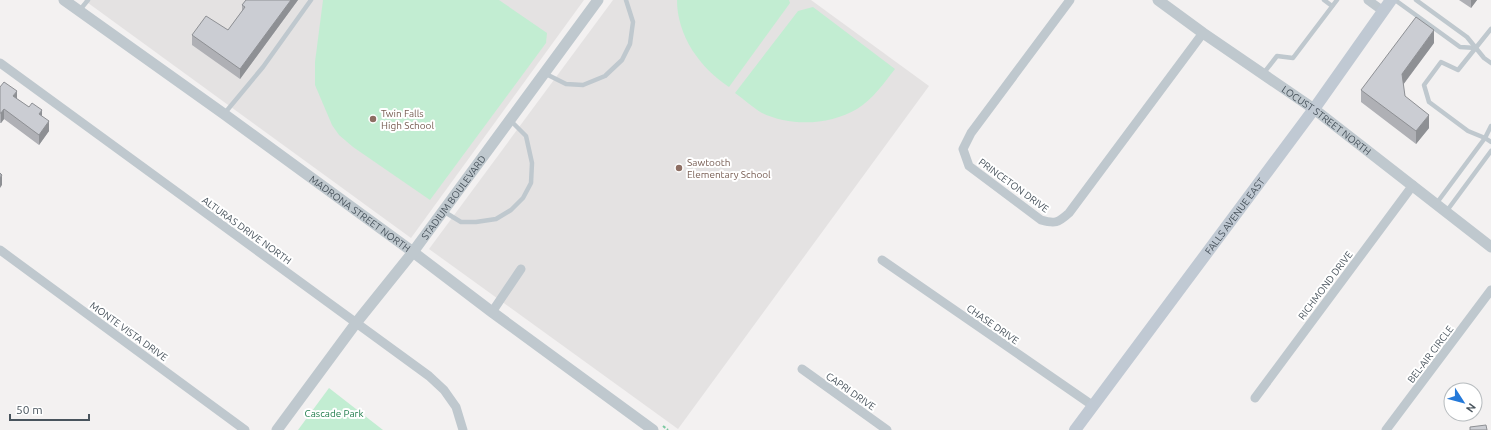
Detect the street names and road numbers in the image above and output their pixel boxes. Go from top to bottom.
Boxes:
street label: LOCUST STREET NORTH [1280,84,1373,157]
street label: STADIUM BOULEVARD [419,153,488,242]
street label: PRINCETON DRIVE [976,156,1051,215]
street label: MADRONA STREET NORTH [307,173,412,254]
street label: FALLS AVENUE EAST [1203,175,1267,256]
street label: ALTURAS DRIVE NORTH [200,194,293,266]
street label: RICHMOND DRIVE [1296,249,1355,322]
street label: MONTE VISTA DRIVE [88,300,170,363]
street label: CHASE DRIVE [965,302,1021,347]
street label: BEL-AIR CIRCLE [1405,323,1456,385]
street label: CAPRI DRIVE [824,370,878,413]

